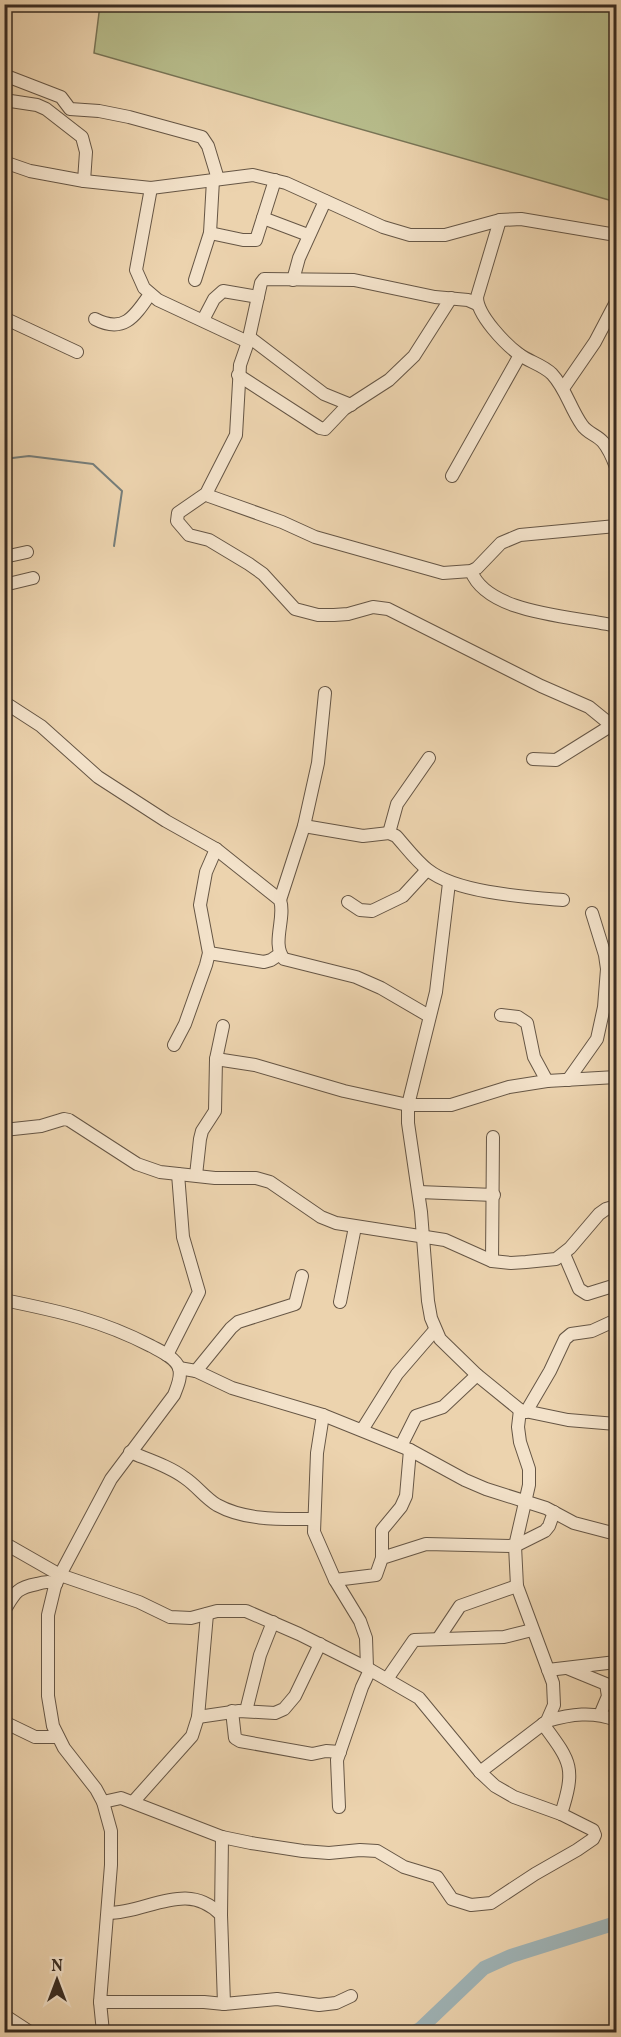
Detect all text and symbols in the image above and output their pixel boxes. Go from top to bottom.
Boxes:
north arrow [27,1950,87,2010]
text: N [51,1956,63,1978]

